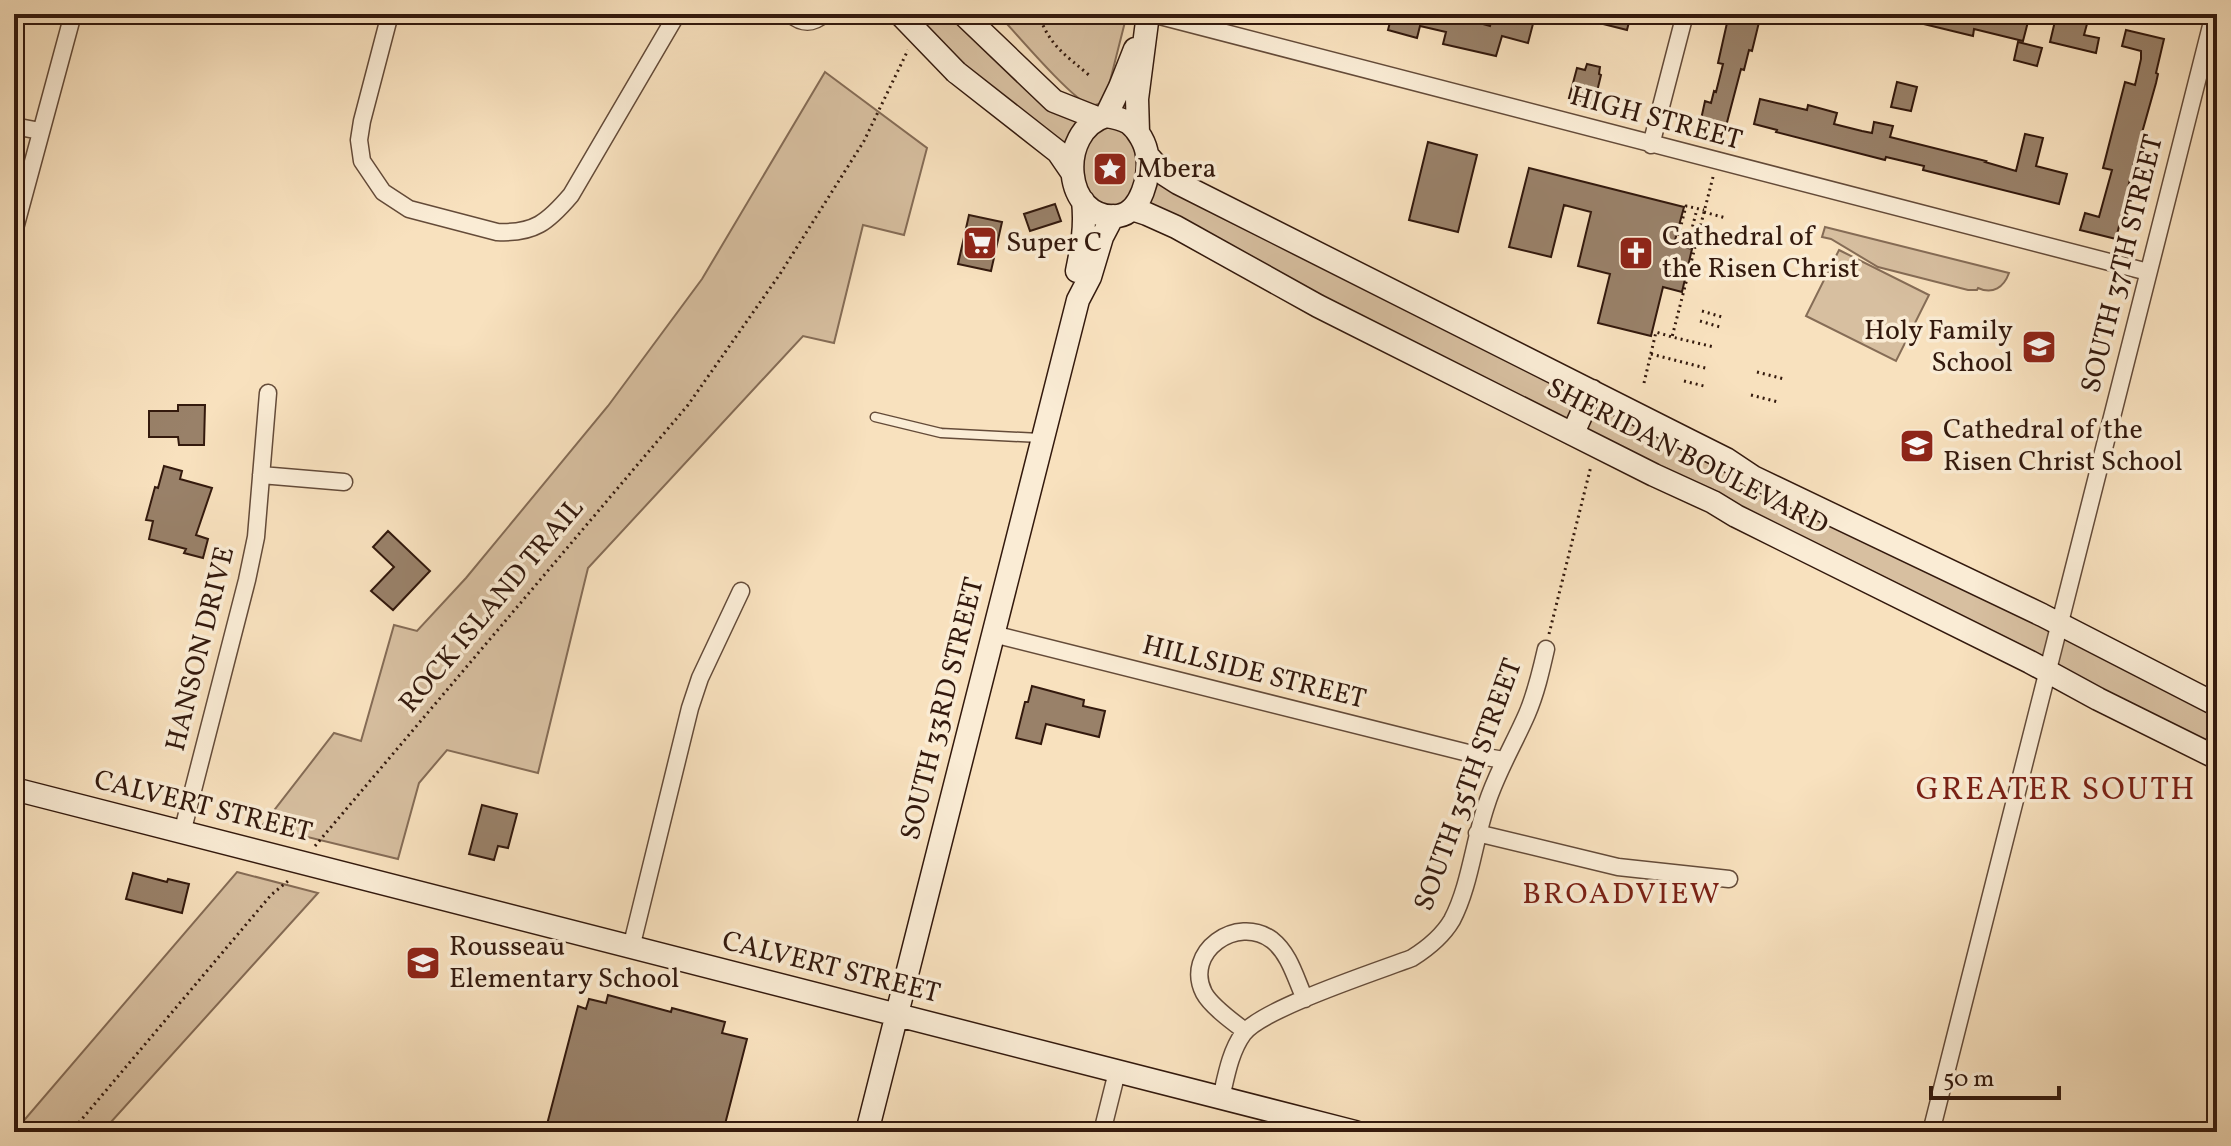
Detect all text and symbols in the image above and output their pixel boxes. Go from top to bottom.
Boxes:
street label: HIGH STREET [1566,77,1746,161]
street label: SOUTH 37TH STREET [2072,131,2174,397]
place icon: Mbera [1091,150,1129,188]
place label: Mbera [1136,150,1216,189]
place label: Cathedral of the Risen Christ [1662,218,1860,289]
supermarket icon: Super C [961,224,999,262]
place label: Super C [1006,224,1102,263]
church icon: Cathedral of the Risen Christ [1617,234,1655,272]
place label: Holy Family School [1864,312,2013,383]
school or university icon: Holy Family School [2020,328,2058,366]
street label: SHERIDAN BOULEVARD [1539,369,1835,545]
place label: Cathedral of the Risen Christ School [1943,411,2183,482]
school or university icon: Cathedral of the Risen Christ School [1898,427,1936,465]
street label: ROCK ISLAND TRAIL [390,490,594,722]
street label: HANSON DRIVE [157,543,245,755]
street label: SOUTH 33RD STREET [891,574,995,844]
street label: HILLSIDE STREET [1138,626,1370,720]
street label: SOUTH 35TH STREET [1405,653,1533,917]
street label: CALVERT STREET [90,761,316,853]
district label: GREATER SOUTH [1916,769,2196,813]
district label: BROADVIEW [1522,874,1722,916]
street label: CALVERT STREET [718,922,944,1014]
place label: Rousseau Elementary School [449,928,680,999]
school or university icon: Rousseau Elementary School [404,944,442,982]
scale bar [1931,1050,2059,1100]
text: 50 m [1943,1063,1995,1097]

